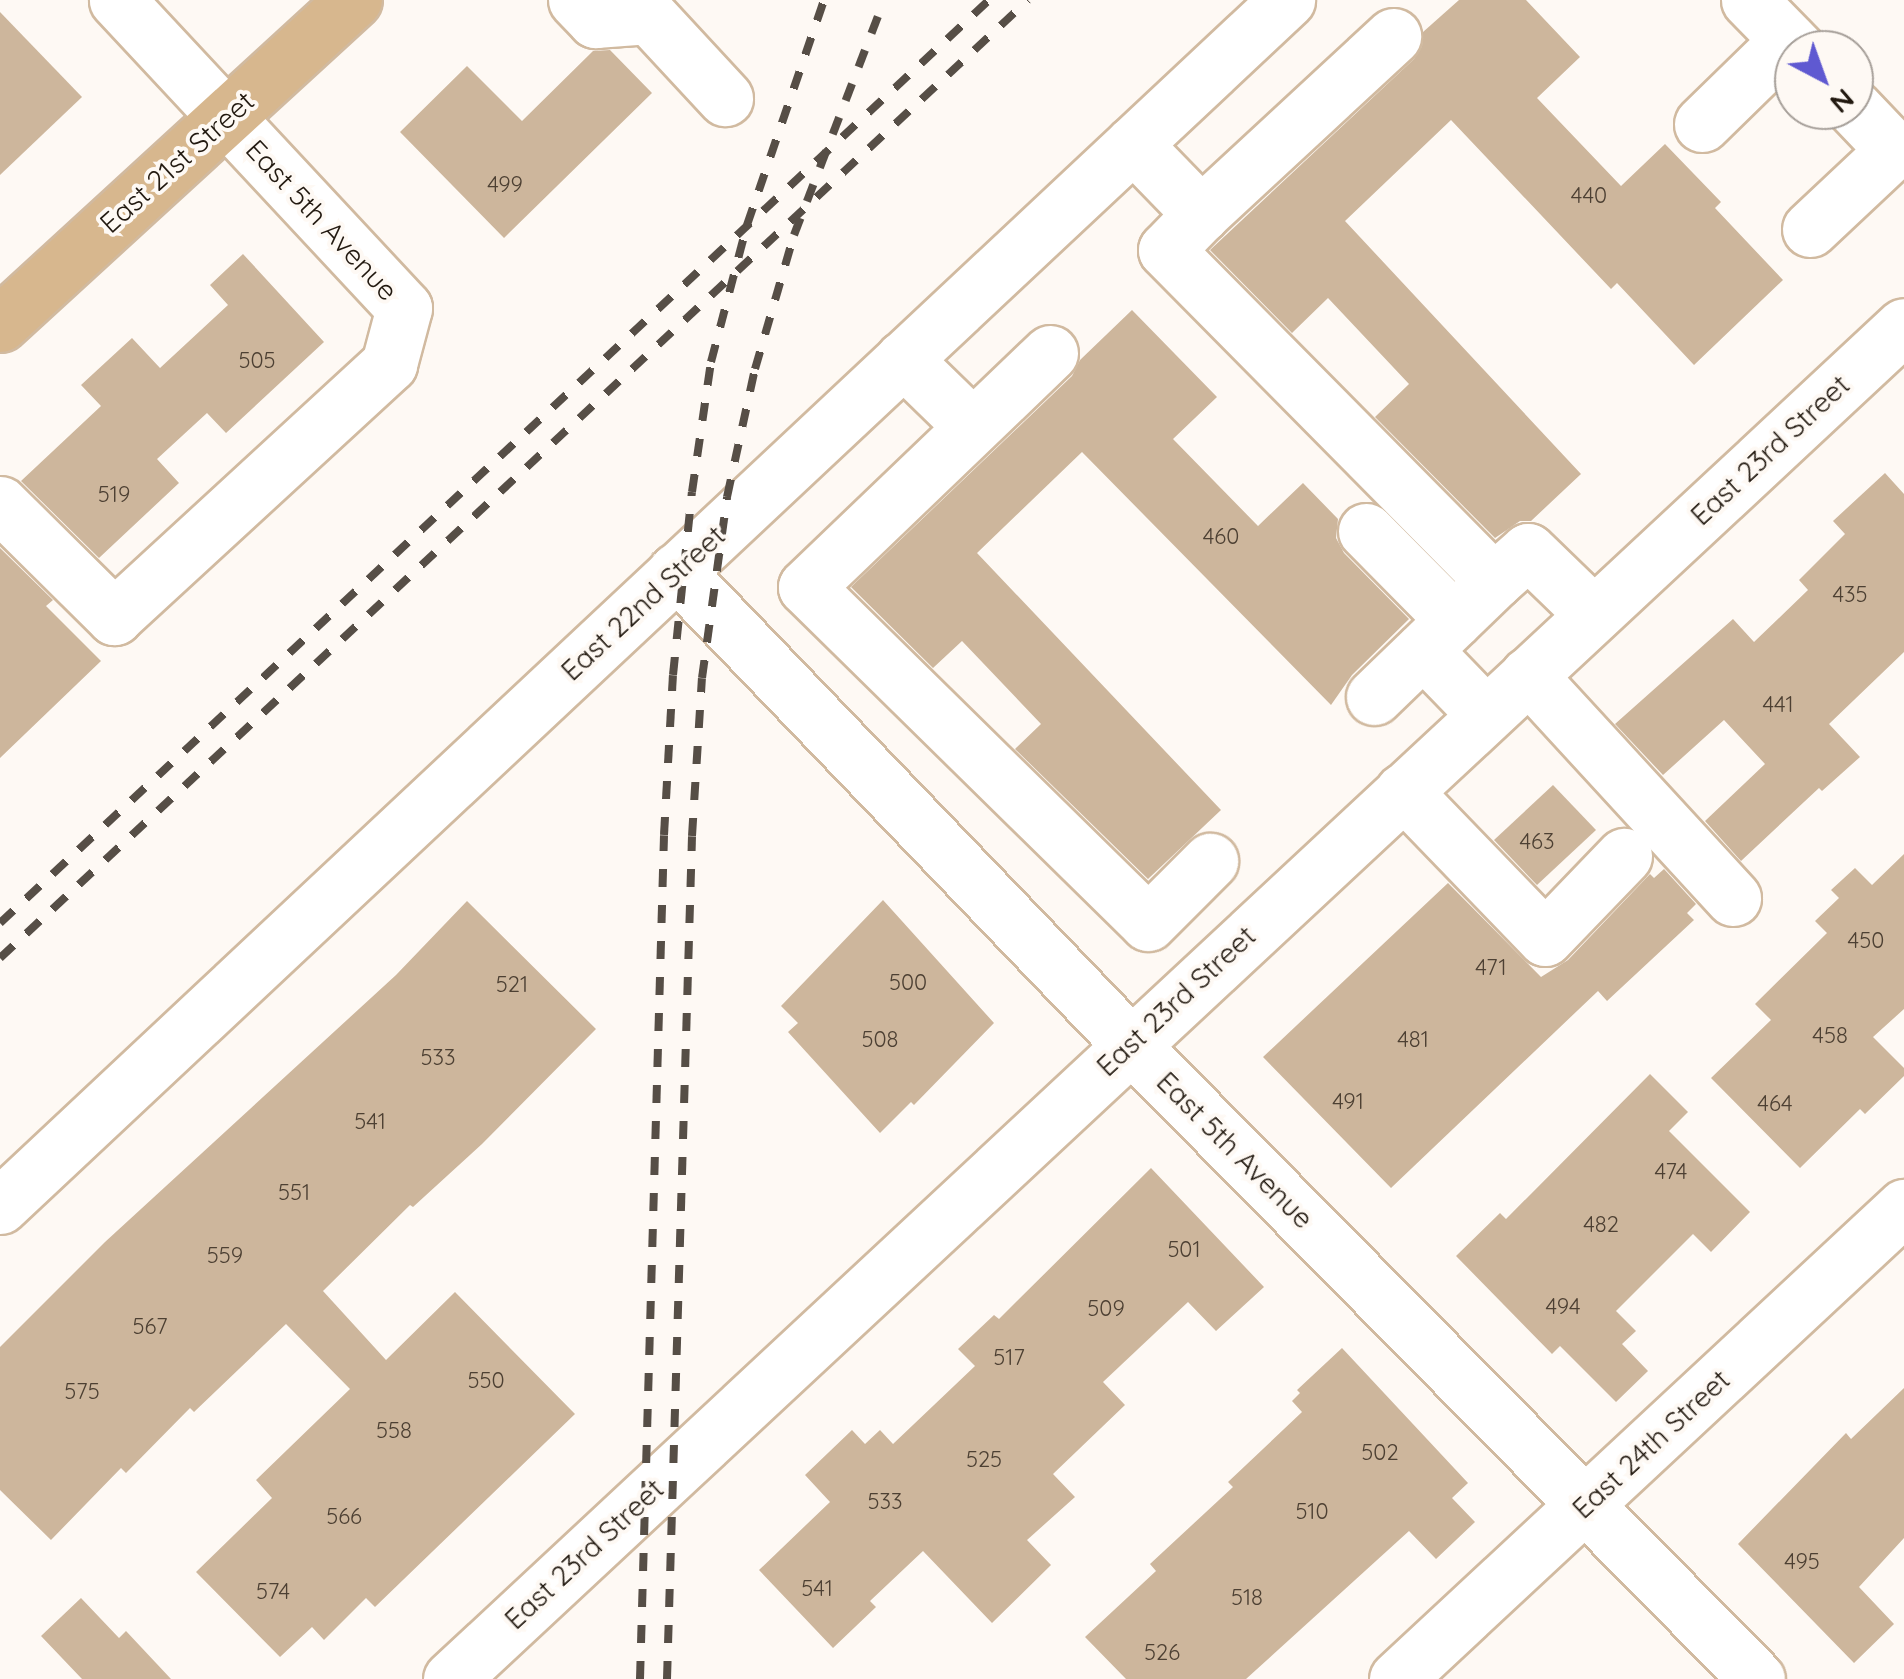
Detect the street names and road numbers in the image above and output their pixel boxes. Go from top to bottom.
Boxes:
street label: East 21st Street [93,84,261,240]
street label: East 5th Avenue [239,133,405,307]
street label: East 23rd Street [1684,368,1856,532]
street label: East 22nd Street [554,519,732,687]
street label: East 23rd Street [1090,919,1262,1083]
street label: East 5th Avenue [1150,1065,1320,1235]
street label: East 24th Street [1565,1363,1737,1525]
street label: East 23rd Street [498,1472,670,1636]

